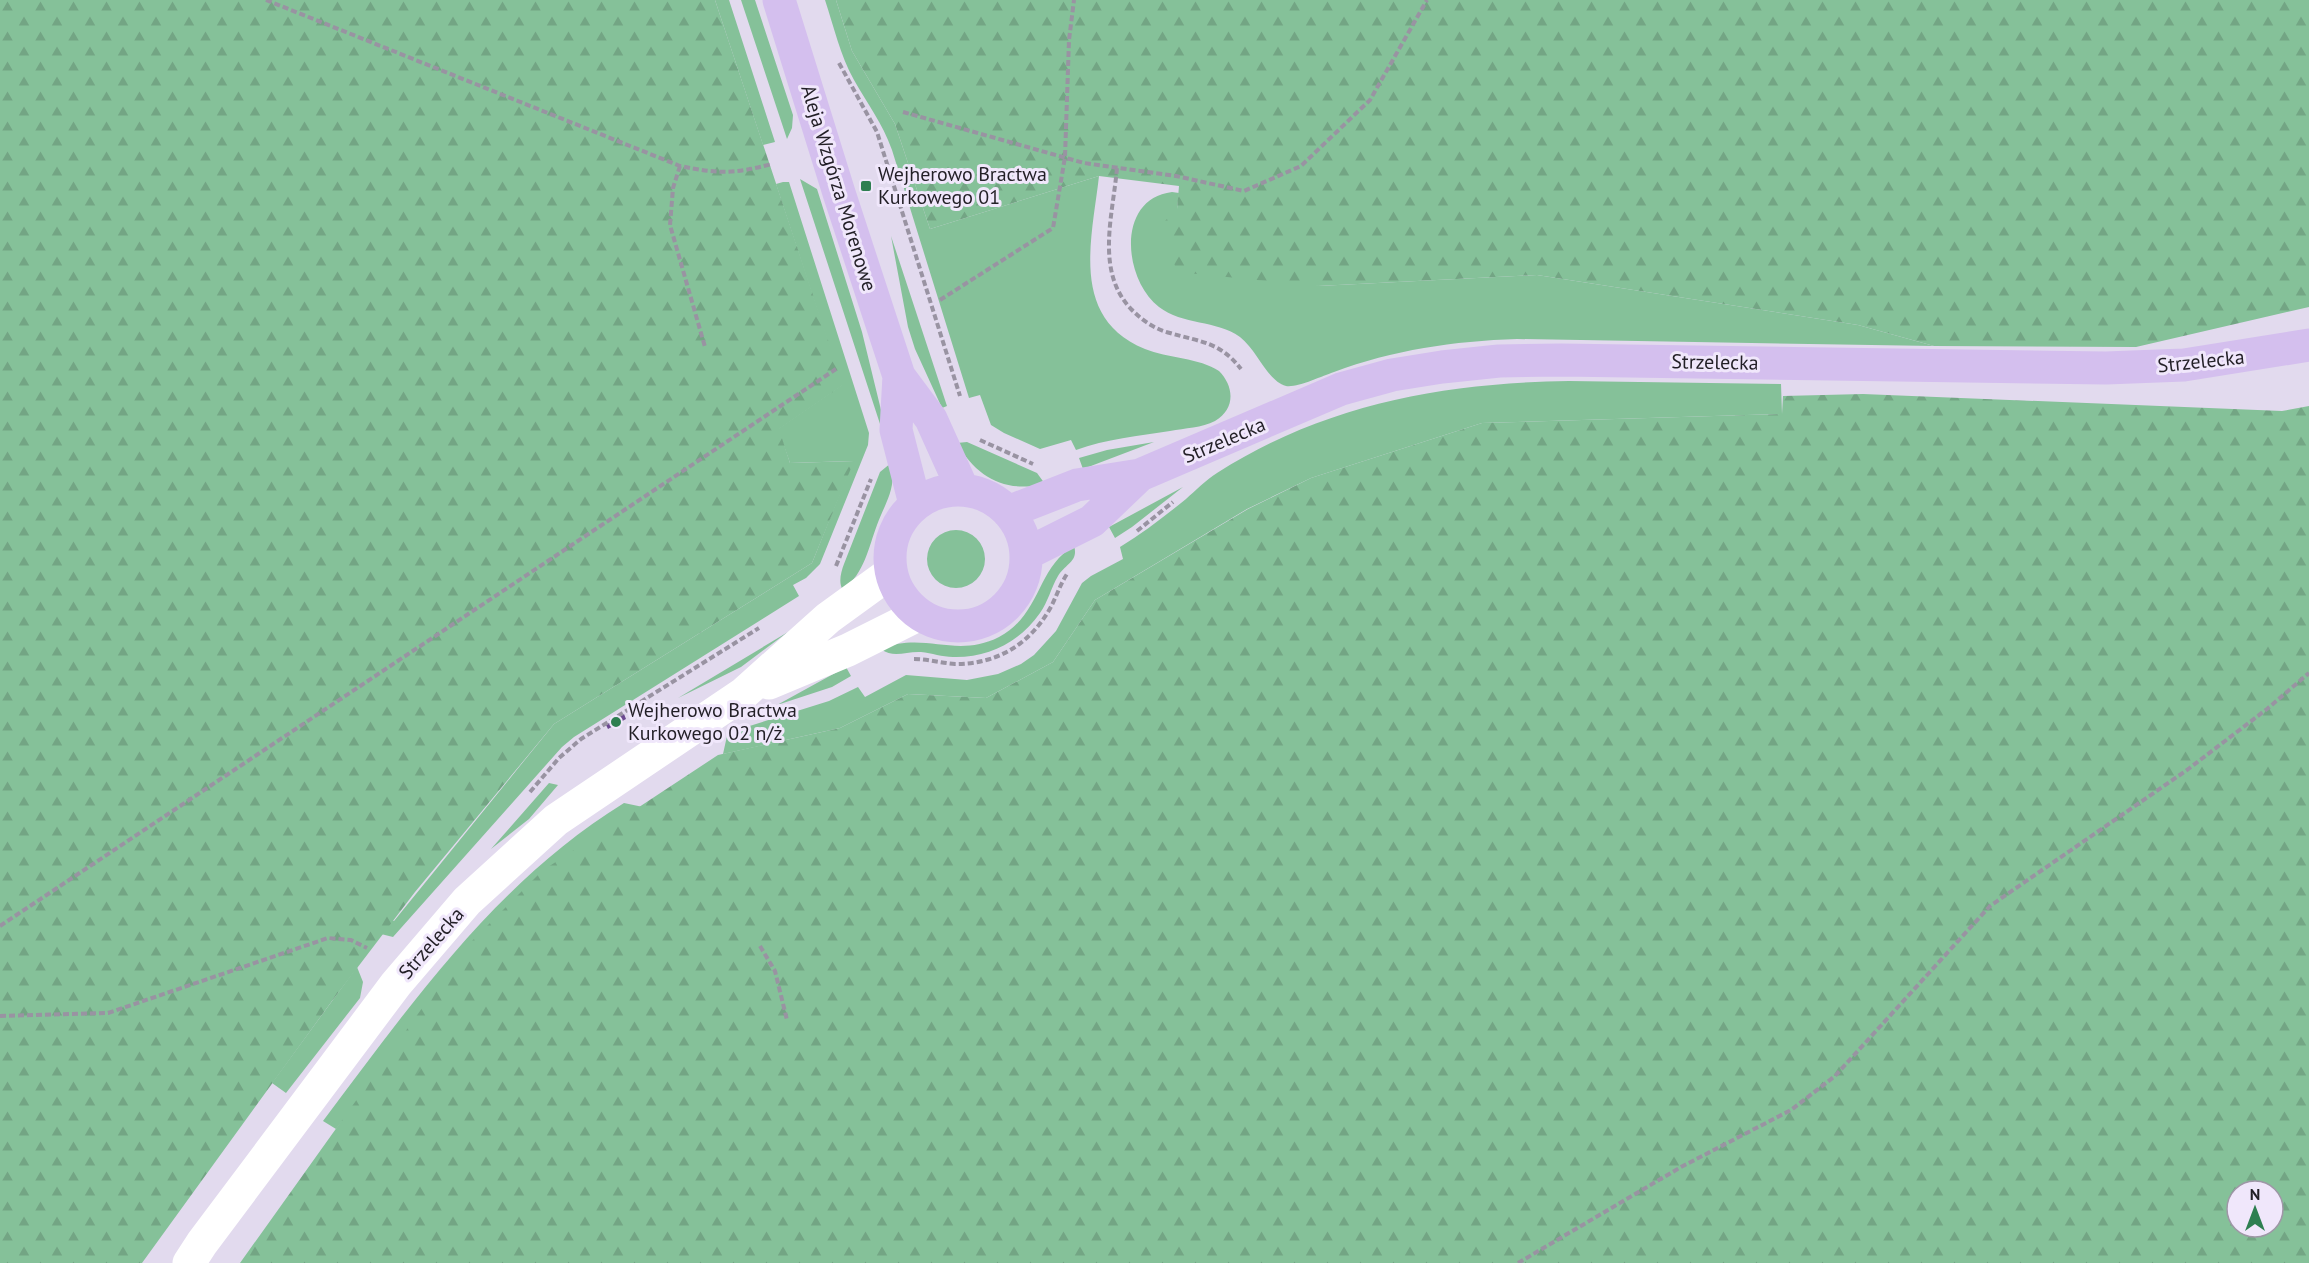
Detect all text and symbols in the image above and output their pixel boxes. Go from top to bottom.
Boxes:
street label: Aleja Wzgórza Morenowe [795,82,883,294]
place label: Wejherowo Bractwa Kurkowego 01 [878,161,1047,210]
marker: Wejherowo Bractwa Kurkowego 01 [859,179,873,193]
street label: Strzelecka [2156,344,2246,378]
street label: Strzelecka [1671,348,1759,376]
street label: Strzelecka [1179,411,1269,469]
place label: Wejherowo Bractwa Kurkowego 02 n/ż [628,697,797,746]
marker: Wejherowo Bractwa Kurkowego 02 n/ż [609,715,623,729]
street label: Strzelecka [393,902,469,984]
north arrow [2225,1179,2285,1239]
text: N [2250,1184,2260,1204]

